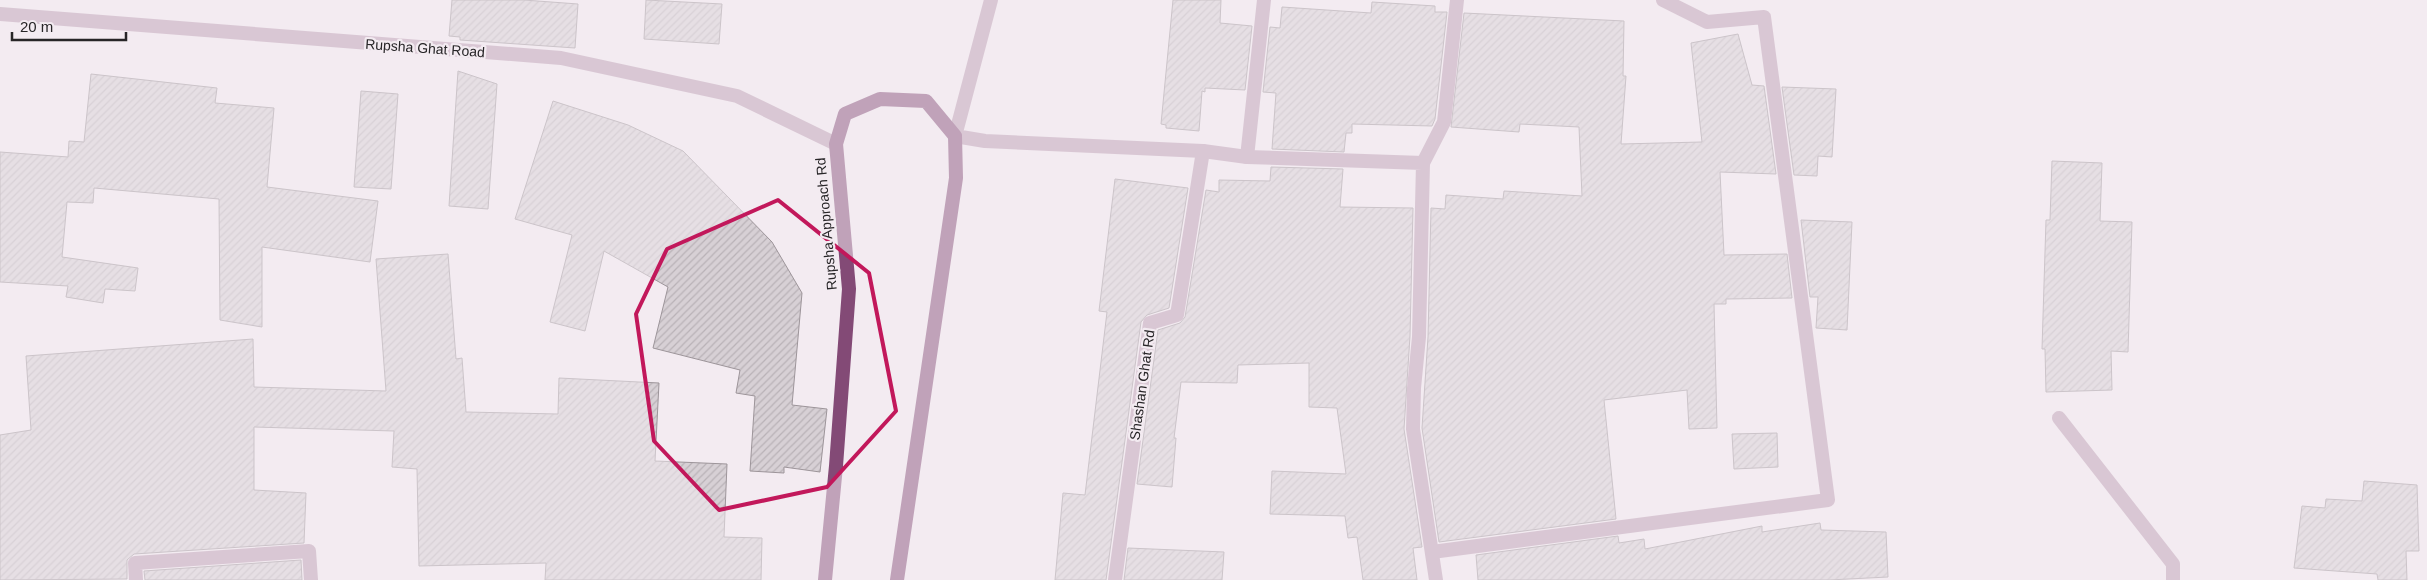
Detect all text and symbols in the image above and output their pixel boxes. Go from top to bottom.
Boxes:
scale bar [12,10,126,42]
text: 20 m [20,18,53,35]
street label: Rupsha Ghat Road [365,36,485,60]
street label: Rupsha Approach Rd [812,157,840,291]
street label: Shashan Ghat Rd [1126,329,1158,441]

